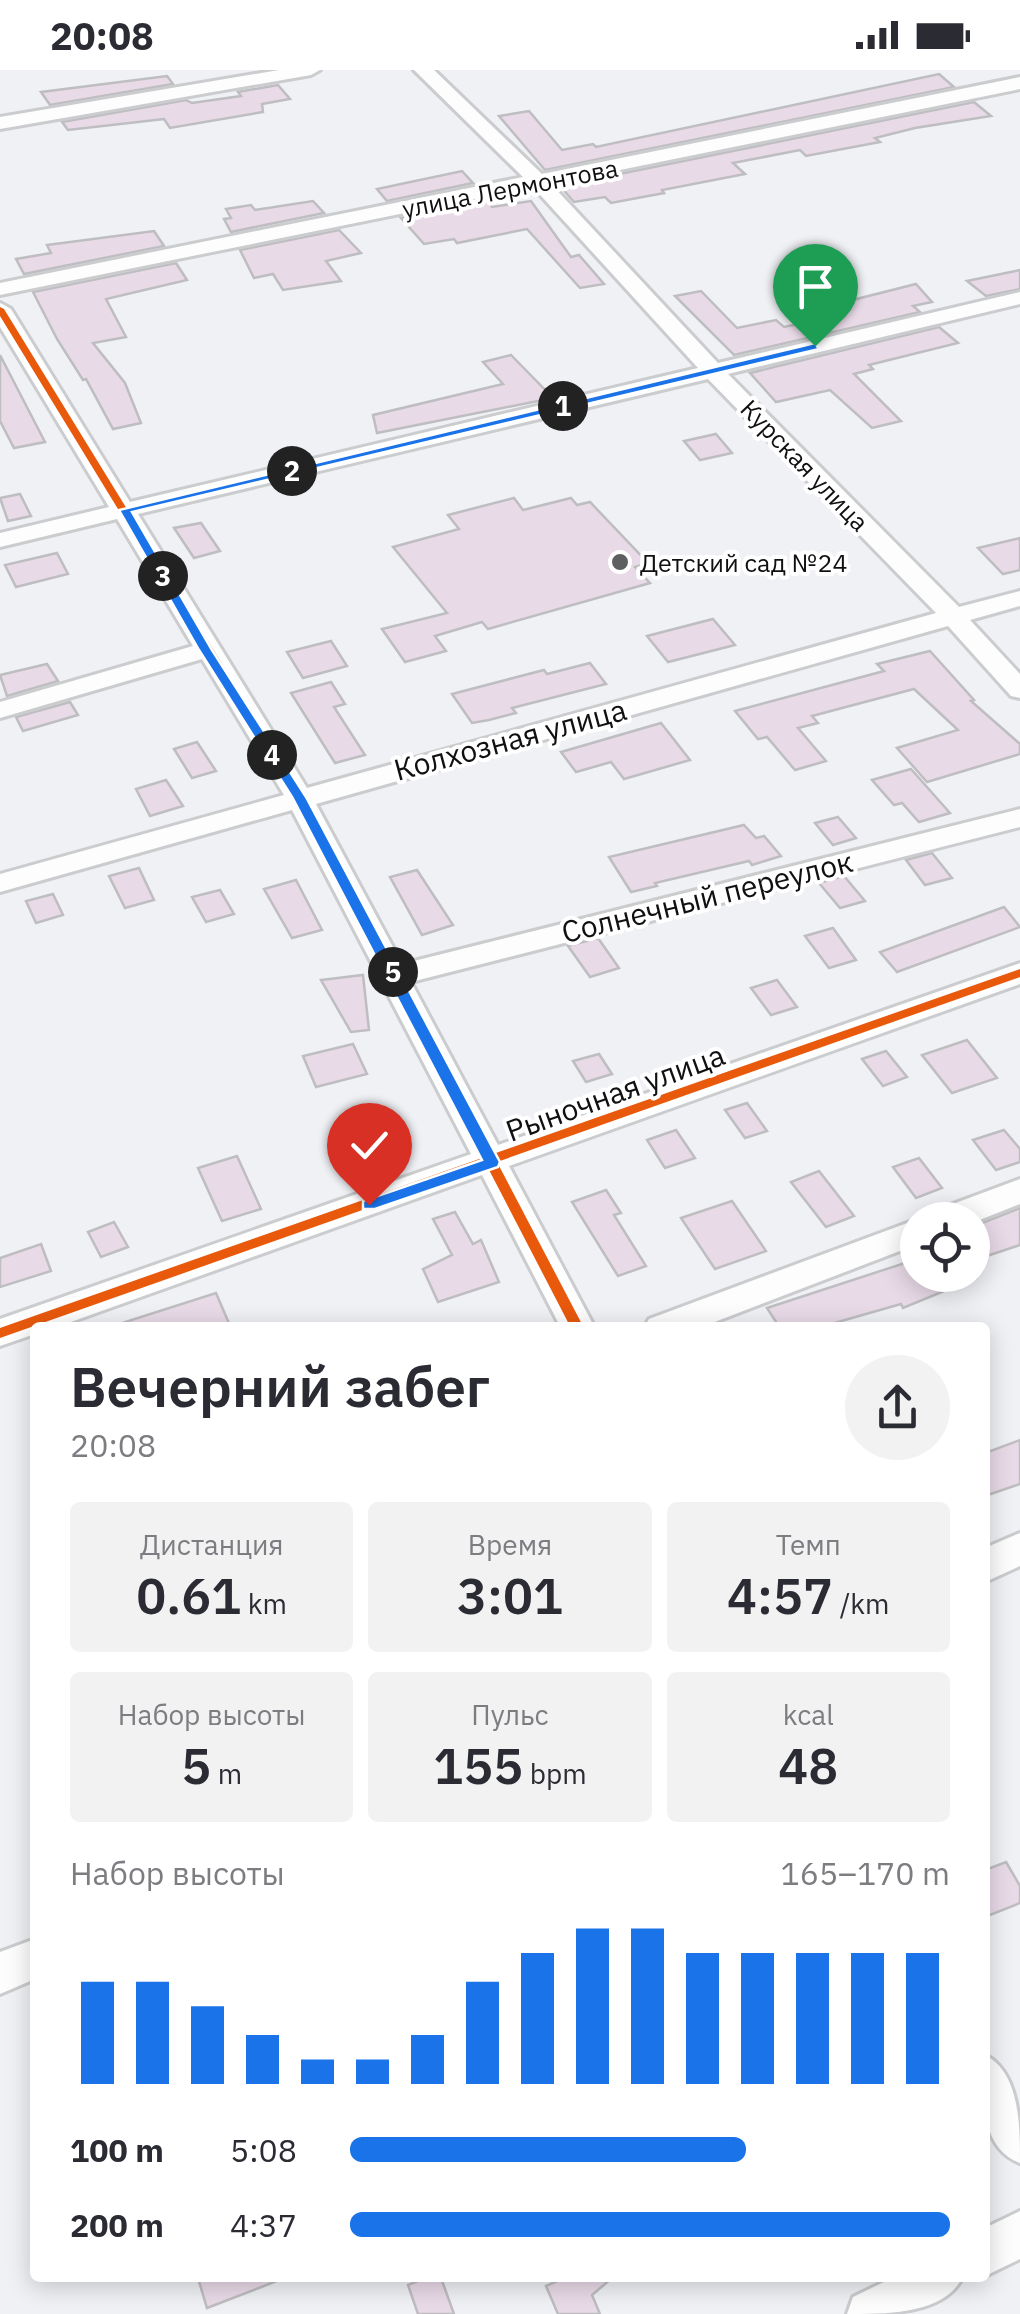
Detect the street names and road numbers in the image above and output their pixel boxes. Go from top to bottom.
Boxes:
street label: улица Лермонтова [399,151,621,225]
street label: Курская улица [734,392,876,538]
street label: Колхозная улица [389,689,631,789]
street label: Солнечный переулок [557,841,857,951]
street label: Рыночная улица [500,1034,730,1150]

